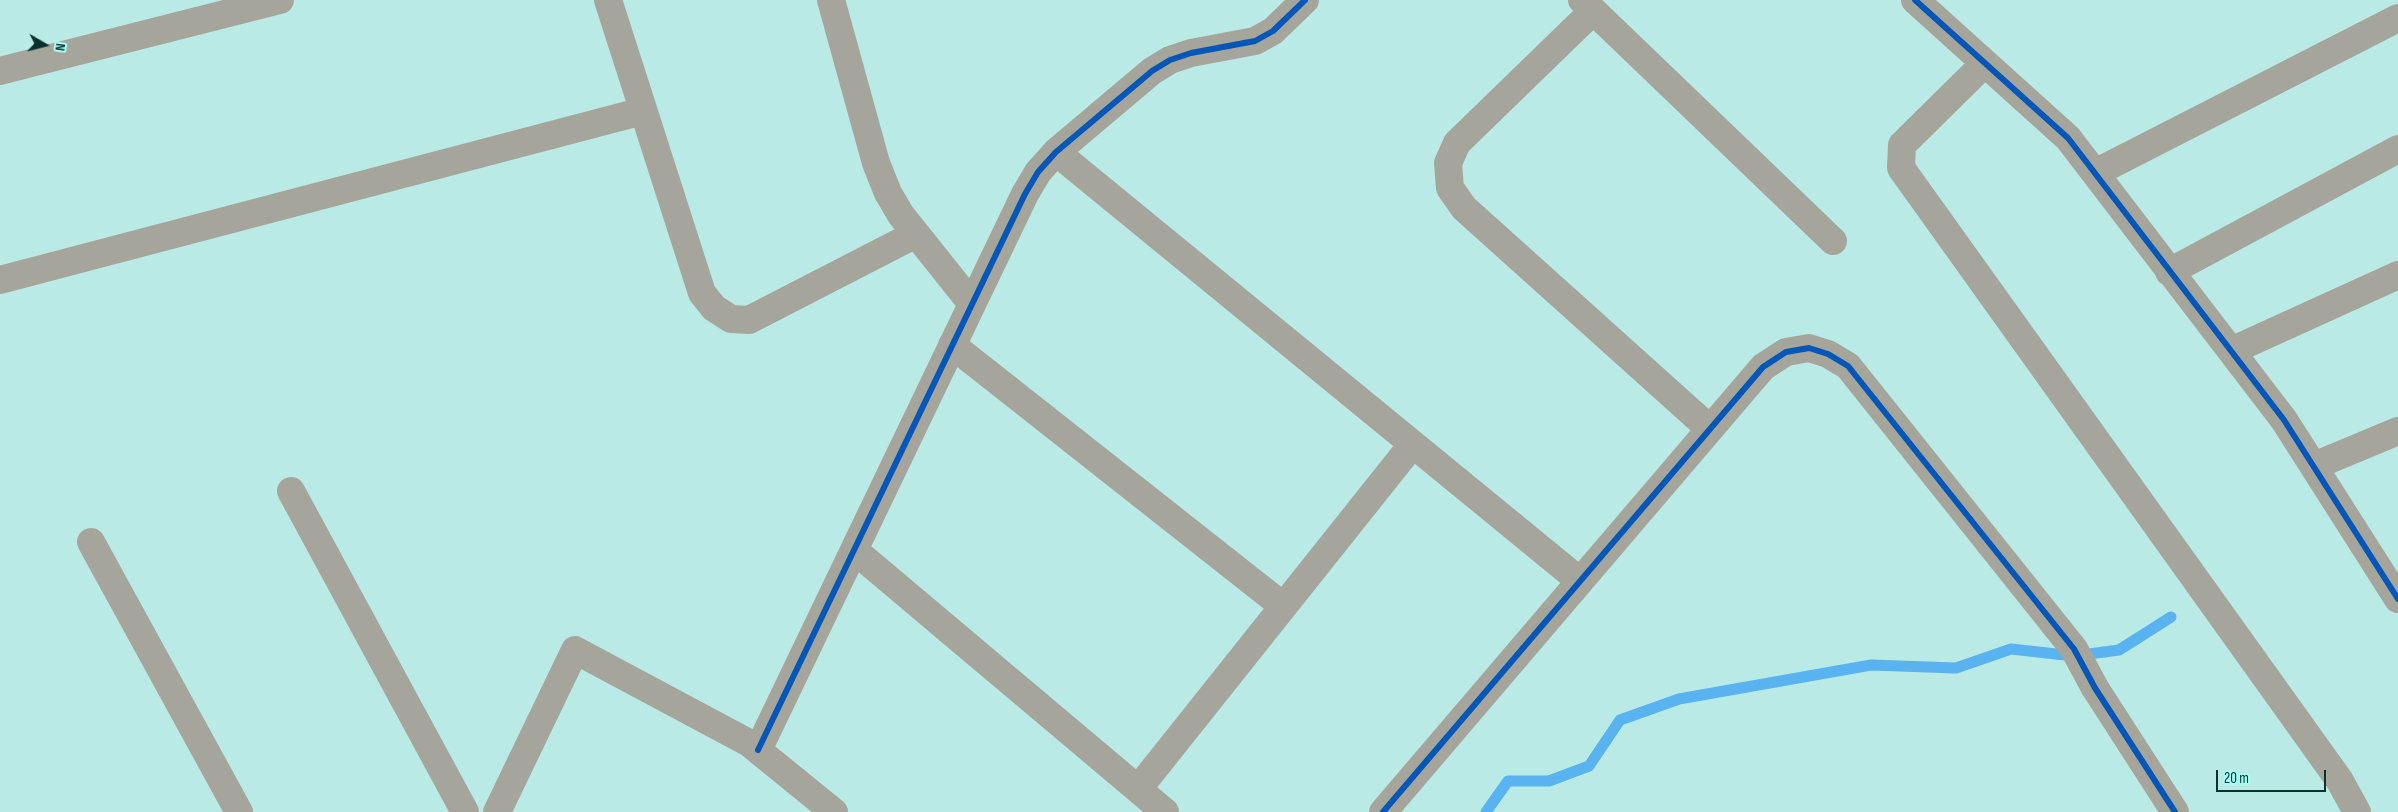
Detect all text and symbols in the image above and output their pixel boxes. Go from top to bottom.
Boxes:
north arrow [20,20,70,70]
text: N [51,42,69,52]
scale bar [2218,760,2328,792]
text: 20 m [2224,769,2249,788]

